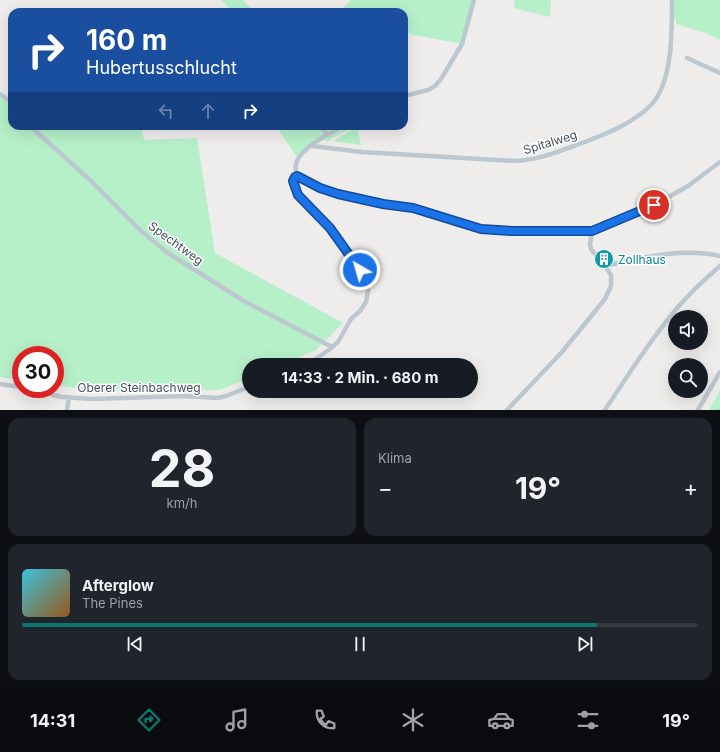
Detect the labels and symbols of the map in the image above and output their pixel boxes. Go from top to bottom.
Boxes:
street label: Spitalweg [521,127,579,157]
pin [637,188,671,222]
street label: Spechtweg [146,218,206,268]
building icon: Zollhaus [593,248,615,270]
position arrow [339,249,381,291]
place label: Zollhaus [618,252,666,267]
speed limit sign: 30 [12,346,64,398]
street label: Oberer Steinbachweg [77,380,201,395]

